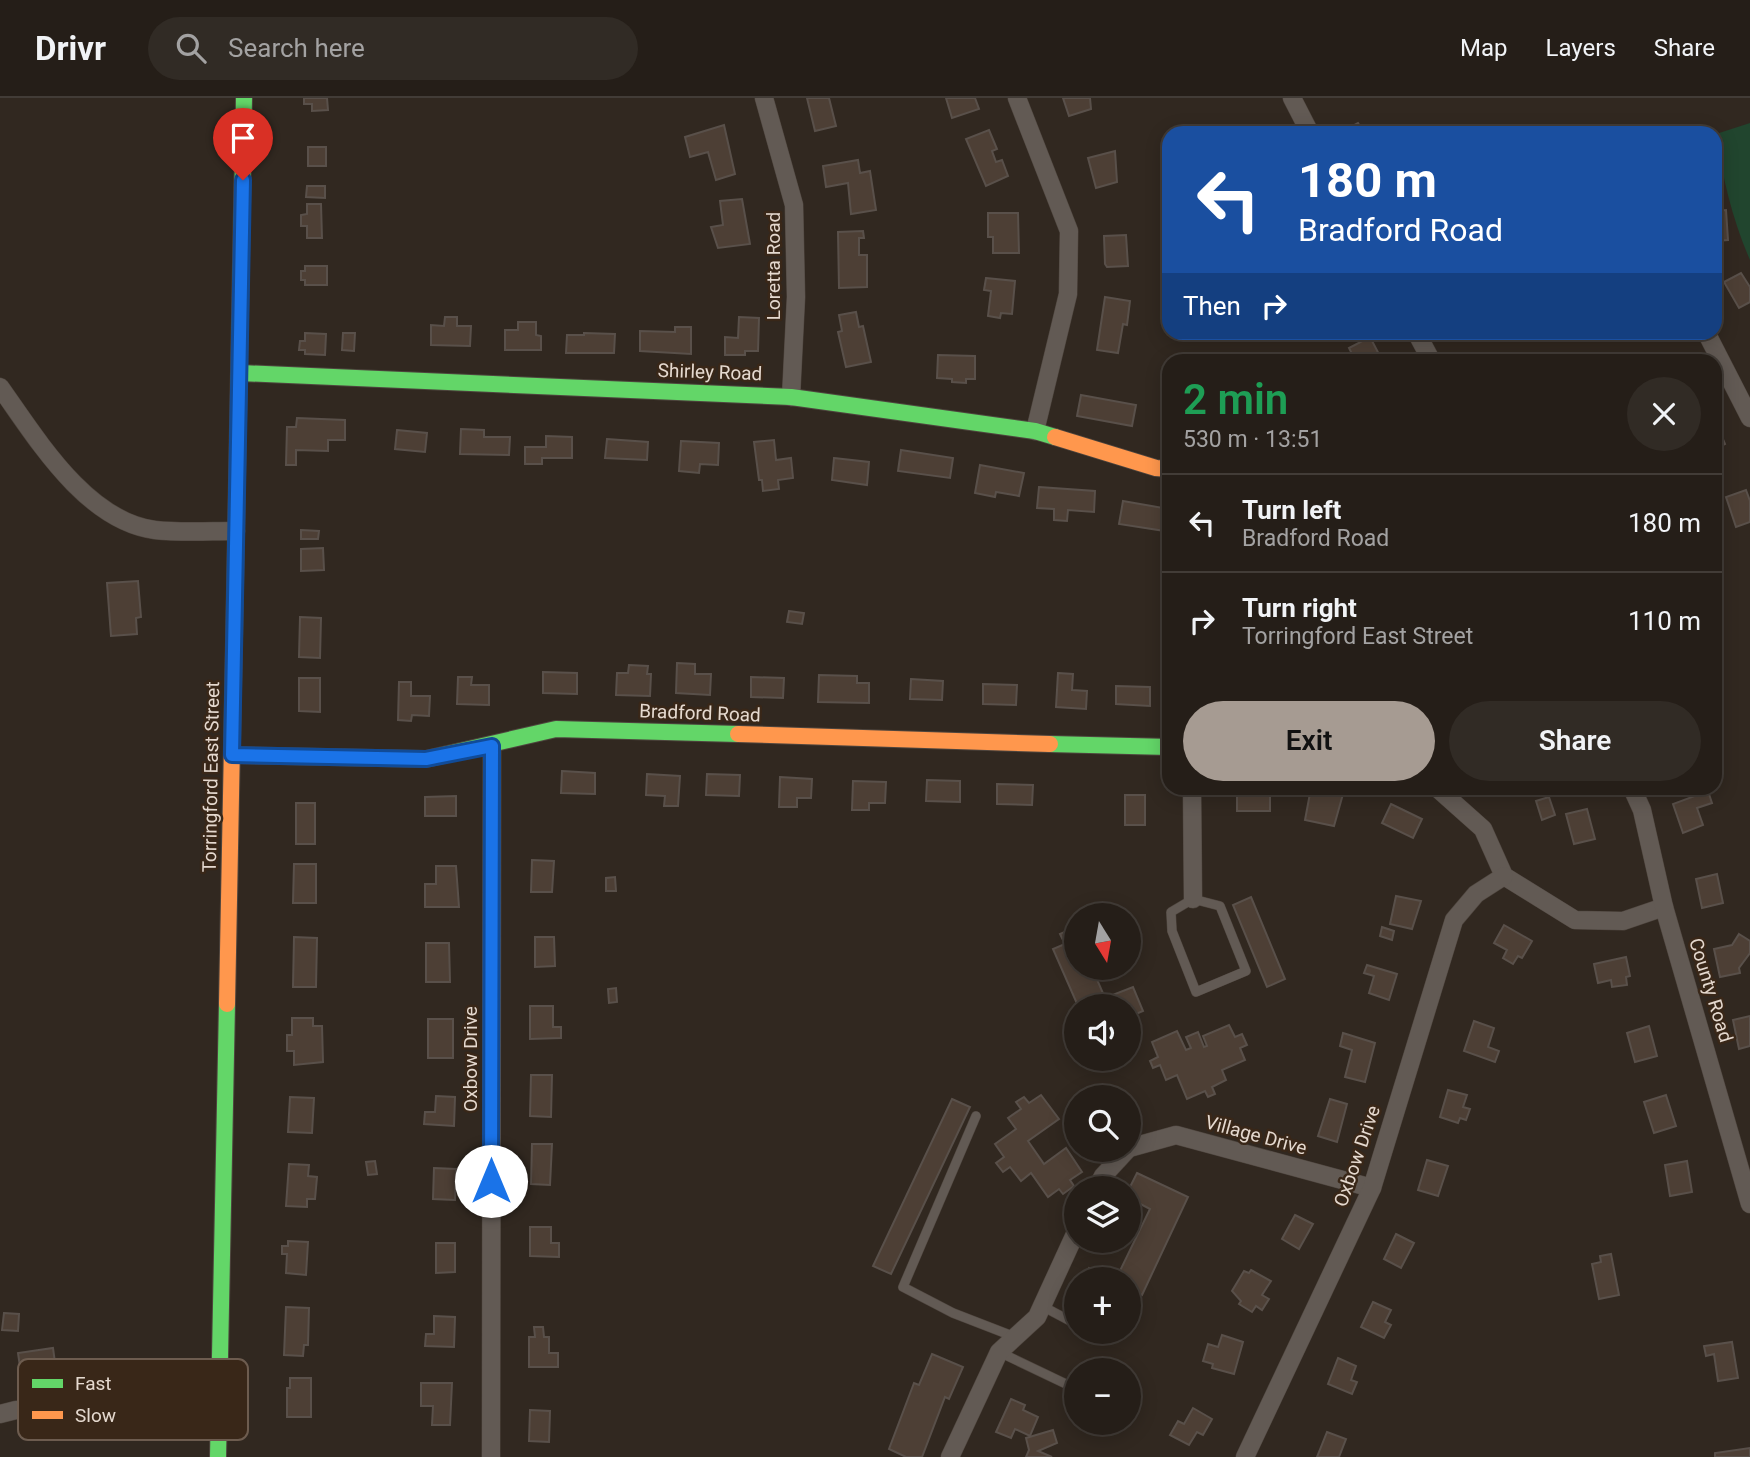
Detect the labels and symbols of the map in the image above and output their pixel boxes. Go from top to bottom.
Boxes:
pin [213,108,273,180]
street label: Loretta Road [762,212,785,320]
street label: Shirley Road [657,359,763,385]
street label: Torringford East Street [198,681,224,873]
street label: Bradford Road [639,699,761,727]
north arrow [1064,903,1141,980]
street label: County Road [1684,935,1738,1045]
street label: Oxbow Drive [459,1006,482,1112]
street label: Oxbow Drive [1329,1102,1385,1210]
street label: Village Drive [1203,1110,1309,1160]
position arrow [454,1144,528,1218]
legend [18,1359,248,1440]
text: Fast [75,1372,112,1395]
text: Slow [75,1404,116,1427]

